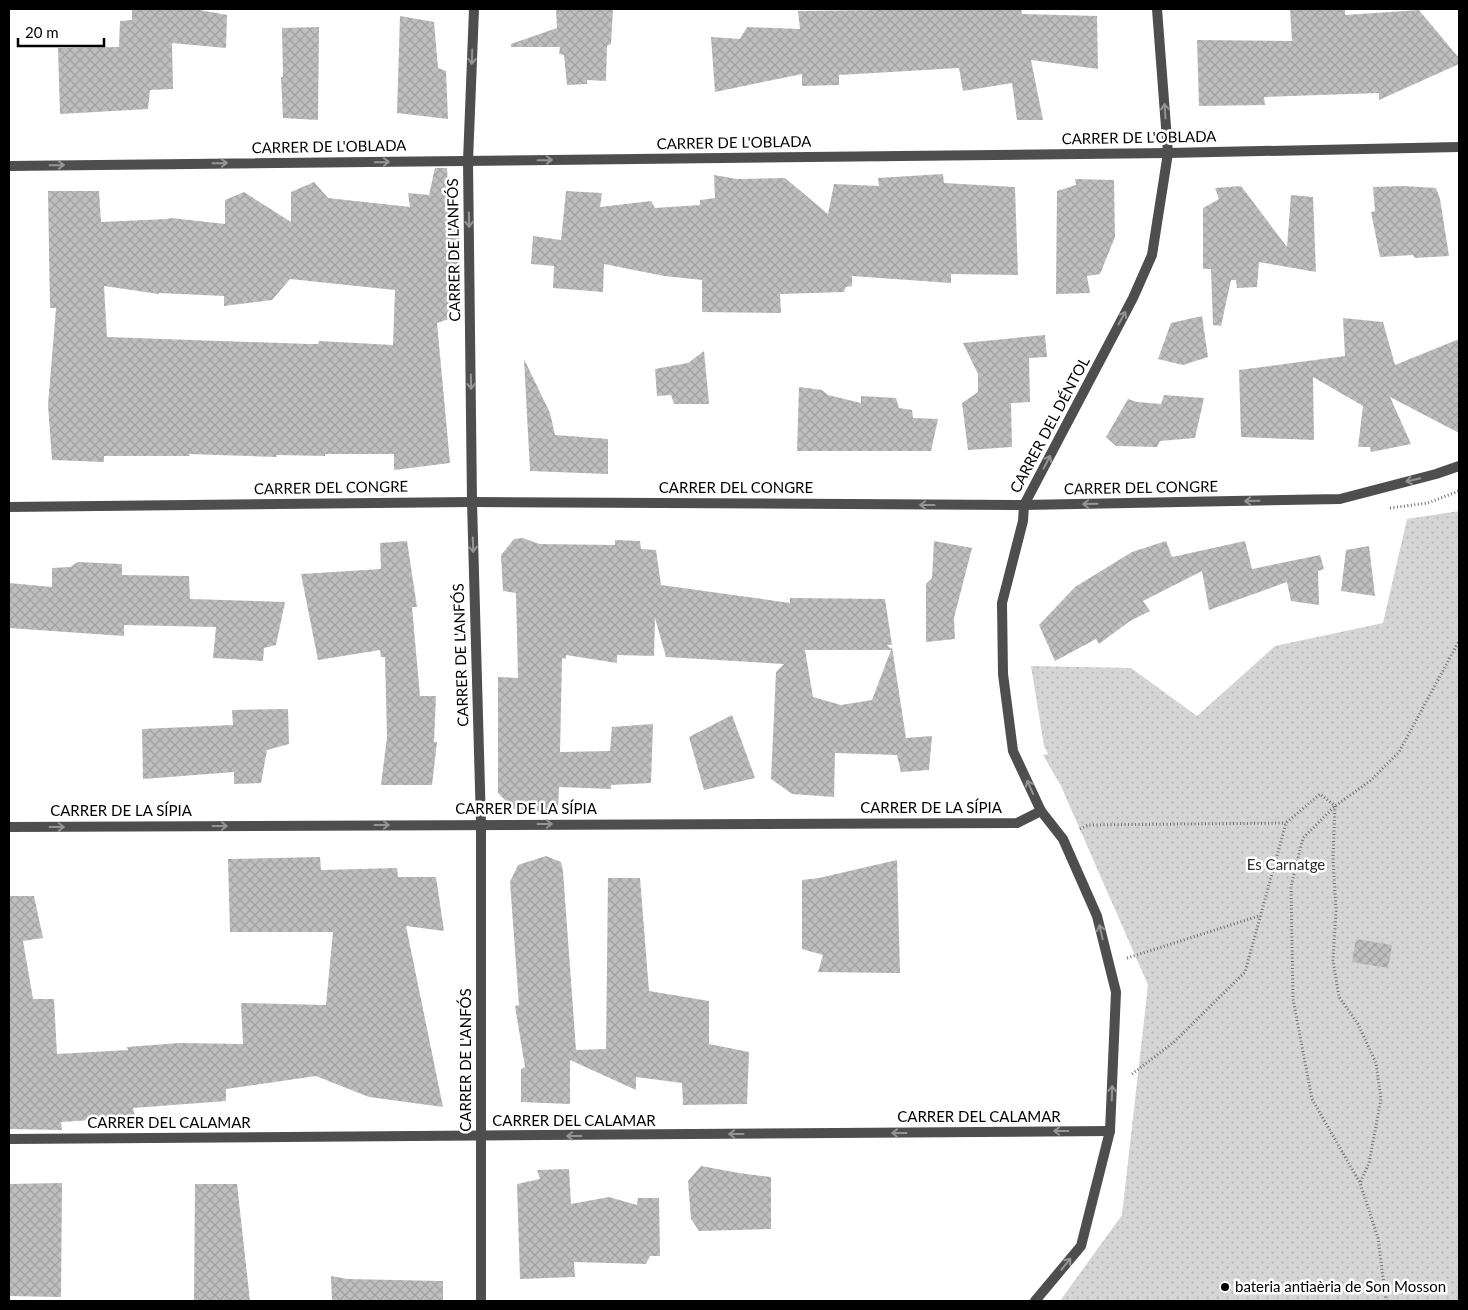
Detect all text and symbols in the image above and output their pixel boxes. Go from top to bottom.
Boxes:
scale bar [18,15,104,47]
text: 20 m [25,23,59,41]
one-way arrow [467,49,477,65]
one-way arrow [1160,104,1170,120]
street label: CARRER DE L'OBLADA [1061,127,1217,147]
street label: CARRER DE L'OBLADA [656,132,812,152]
street label: CARRER DE L'OBLADA [251,136,407,156]
one-way arrow [536,155,553,165]
one-way arrow [374,157,390,167]
one-way arrow [212,159,228,168]
one-way arrow [49,160,65,170]
street label: CARRER DE L'ANFÓS [443,178,463,322]
one-way arrow [464,212,474,228]
one-way arrow [1118,311,1128,326]
street label: CARRER DEL DÉNTOL [1006,353,1093,496]
one-way arrow [466,374,476,390]
one-way arrow [1043,455,1052,470]
one-way arrow [1405,476,1421,485]
street label: CARRER DEL CONGRE [254,477,408,497]
street label: CARRER DEL CONGRE [1064,477,1218,497]
street label: CARRER DEL CONGRE [659,478,813,496]
one-way arrow [1245,496,1261,505]
one-way arrow [1082,499,1098,509]
one-way arrow [920,500,936,510]
one-way arrow [468,536,478,553]
street label: CARRER DE L'ANFÓS [449,583,471,727]
one-way arrow [1024,780,1034,795]
street label: CARRER DE LA SÍPIA [860,798,1003,816]
street label: CARRER DE LA SÍPIA [455,799,598,817]
street label: CARRER DE LA SÍPIA [50,801,193,819]
one-way arrow [536,819,553,829]
one-way arrow [374,820,390,830]
one-way arrow [212,821,228,831]
one-way arrow [49,822,65,831]
park label: Es Carnatge [1247,855,1325,873]
one-way arrow [1096,924,1105,940]
street label: CARRER DE L'ANFÓS [456,988,474,1132]
one-way arrow [1107,1085,1116,1101]
street label: CARRER DEL CALAMAR [897,1107,1061,1125]
street label: CARRER DEL CALAMAR [492,1111,656,1129]
street label: CARRER DEL CALAMAR [87,1113,251,1131]
one-way arrow [1054,1127,1070,1136]
one-way arrow [891,1128,908,1138]
one-way arrow [729,1129,745,1139]
one-way arrow [566,1131,582,1141]
one-way arrow [1060,1257,1071,1270]
place label: bateria antiaèria de Son Mosson [1235,1277,1446,1295]
marker: bateria antiaèria de Son Mosson [1219,1281,1231,1293]

